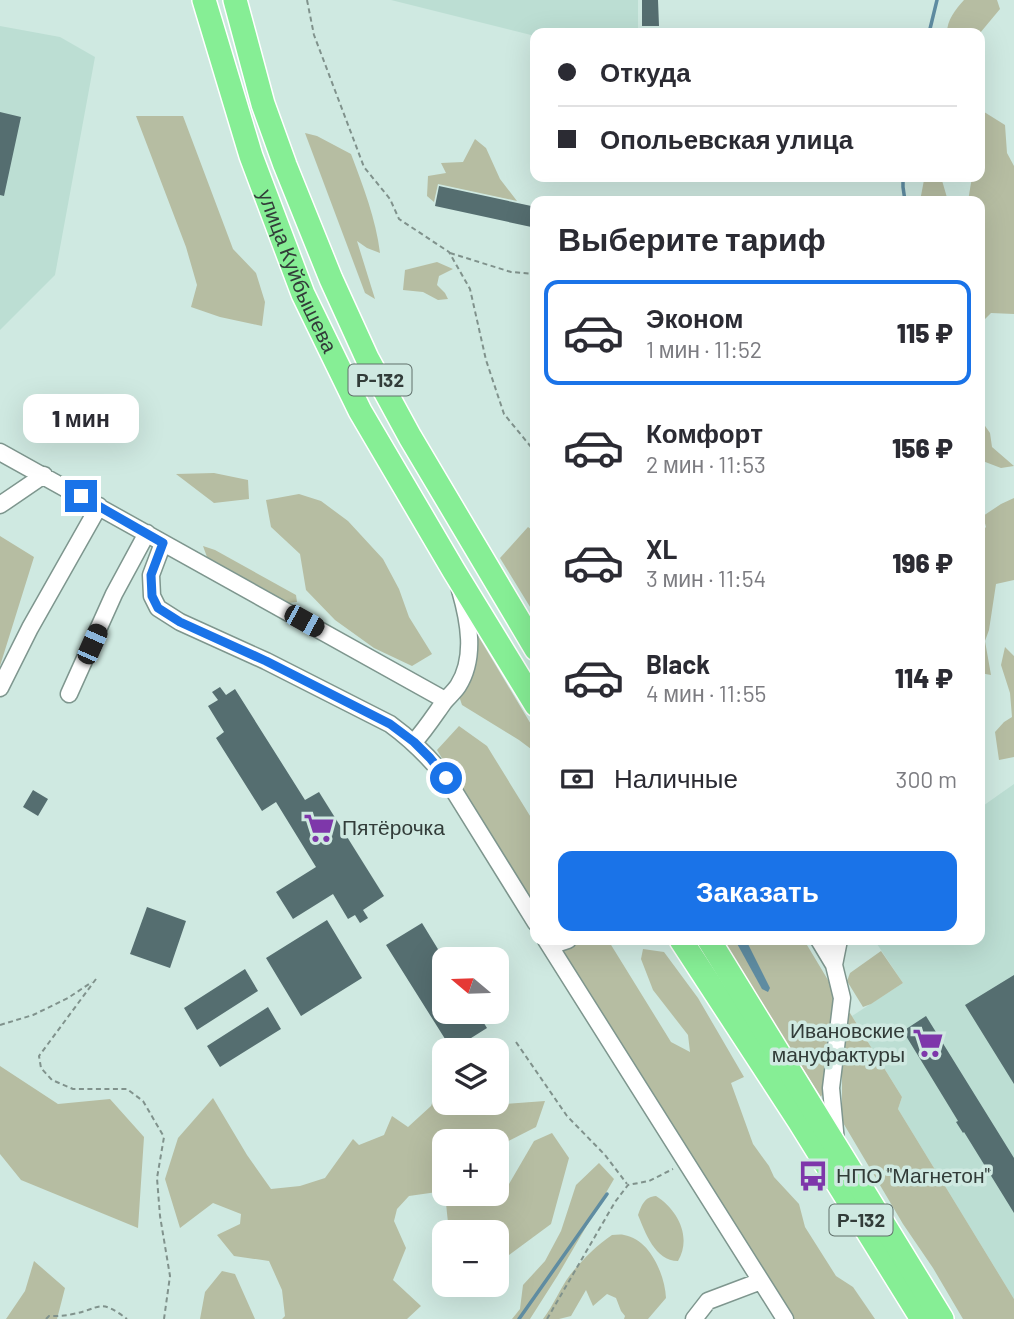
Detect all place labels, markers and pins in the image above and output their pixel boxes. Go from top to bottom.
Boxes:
supermarket icon: Пятёрочка [302,811,336,845]
place label: Пятёрочка [342,814,445,839]
place label: Ивановские мануфактуры [772,1017,905,1066]
supermarket icon: Ивановские мануфактуры [911,1026,945,1060]
bus stop icon: НПО "Магнетон" [796,1159,830,1193]
place label: НПО "Магнетон" [836,1162,990,1187]

